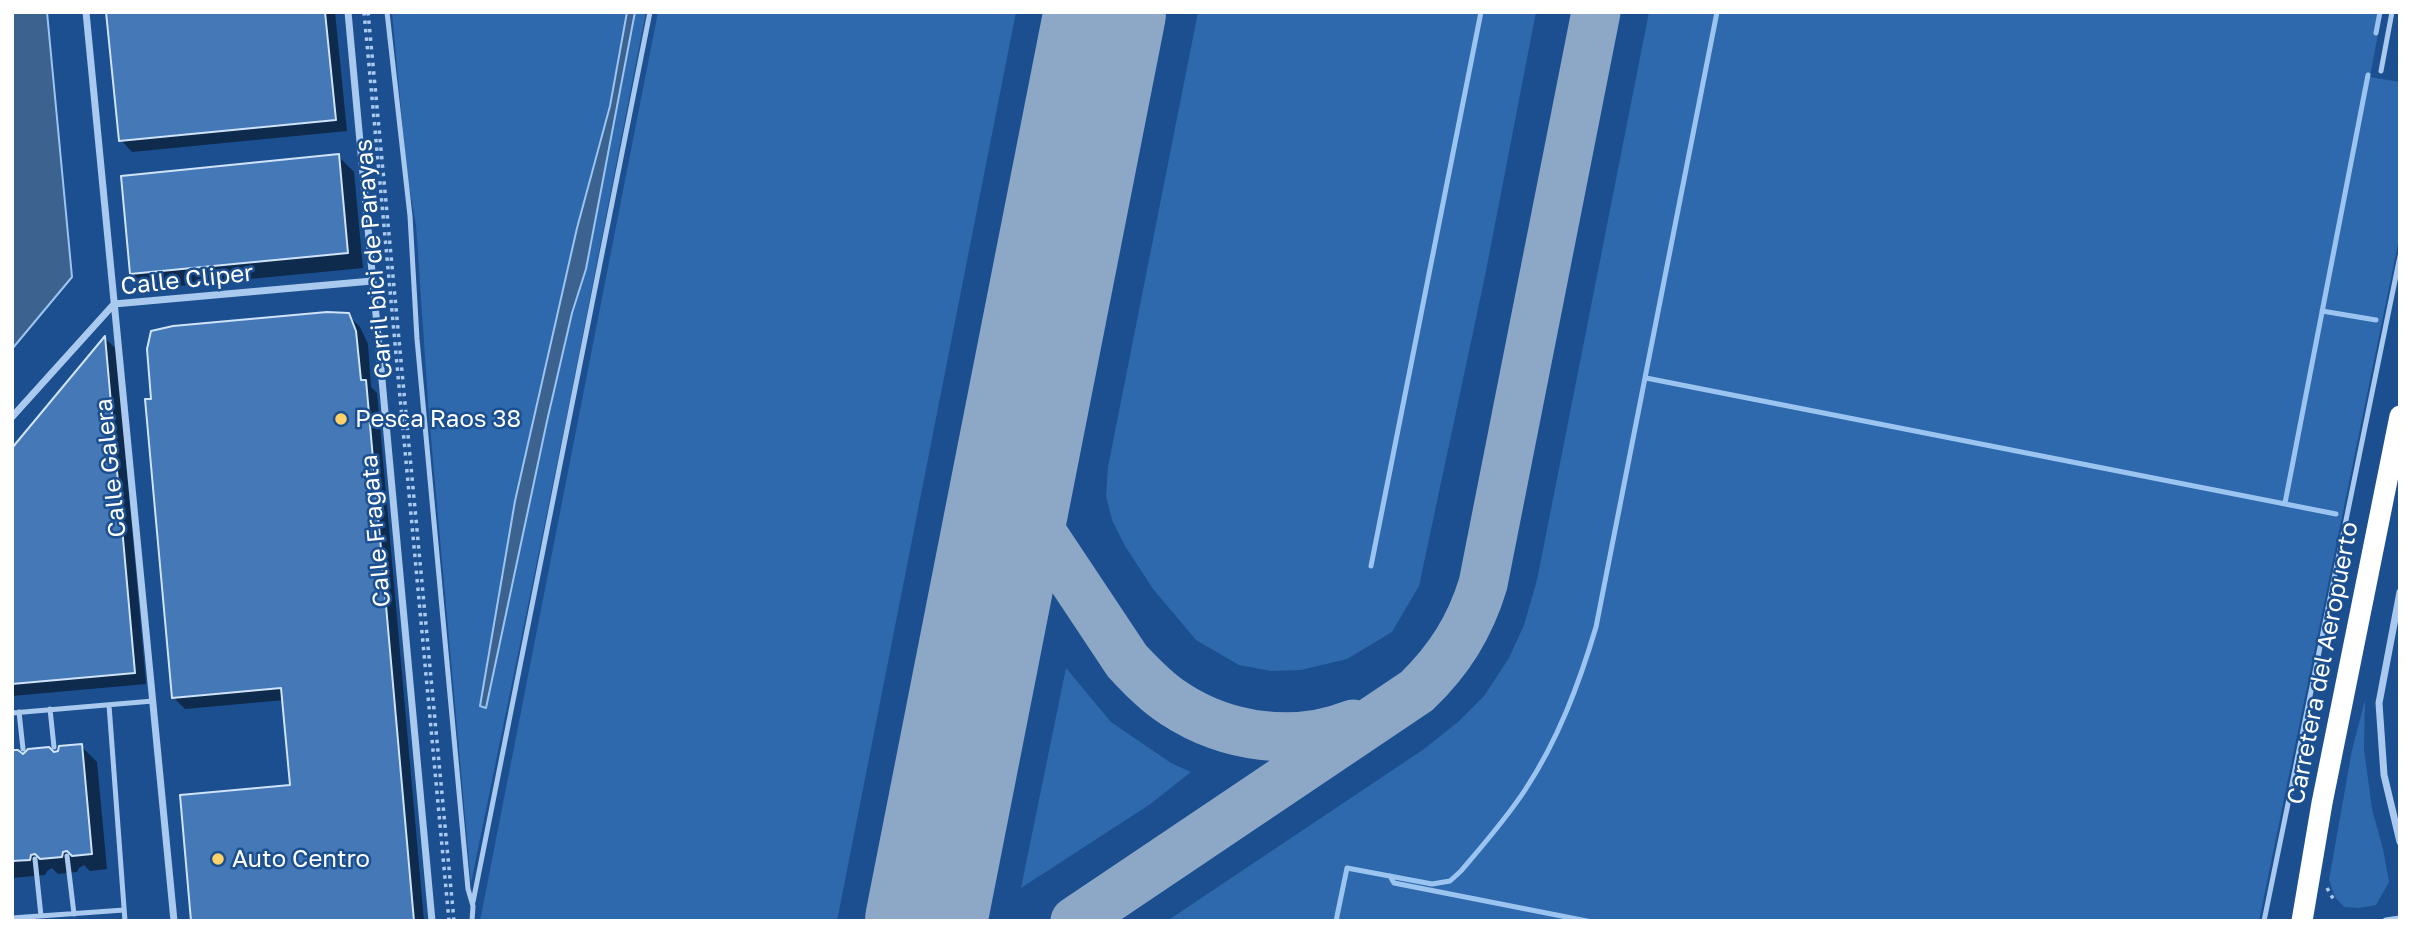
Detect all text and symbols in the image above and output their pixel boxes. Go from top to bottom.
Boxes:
street label: Carril bici de Parayas [349,138,399,380]
street label: Calle Cliper [119,259,255,301]
street label: Calle Galera [89,397,133,539]
place label: Pesca Raos 38 [355,405,521,433]
marker: Pesca Raos 38 [333,411,349,427]
street label: Calle Fragata [355,453,397,609]
street label: Carretera del Aeropuerto [2281,519,2365,807]
place label: Auto Centro [232,845,370,873]
marker: Auto Centro [210,851,226,867]

